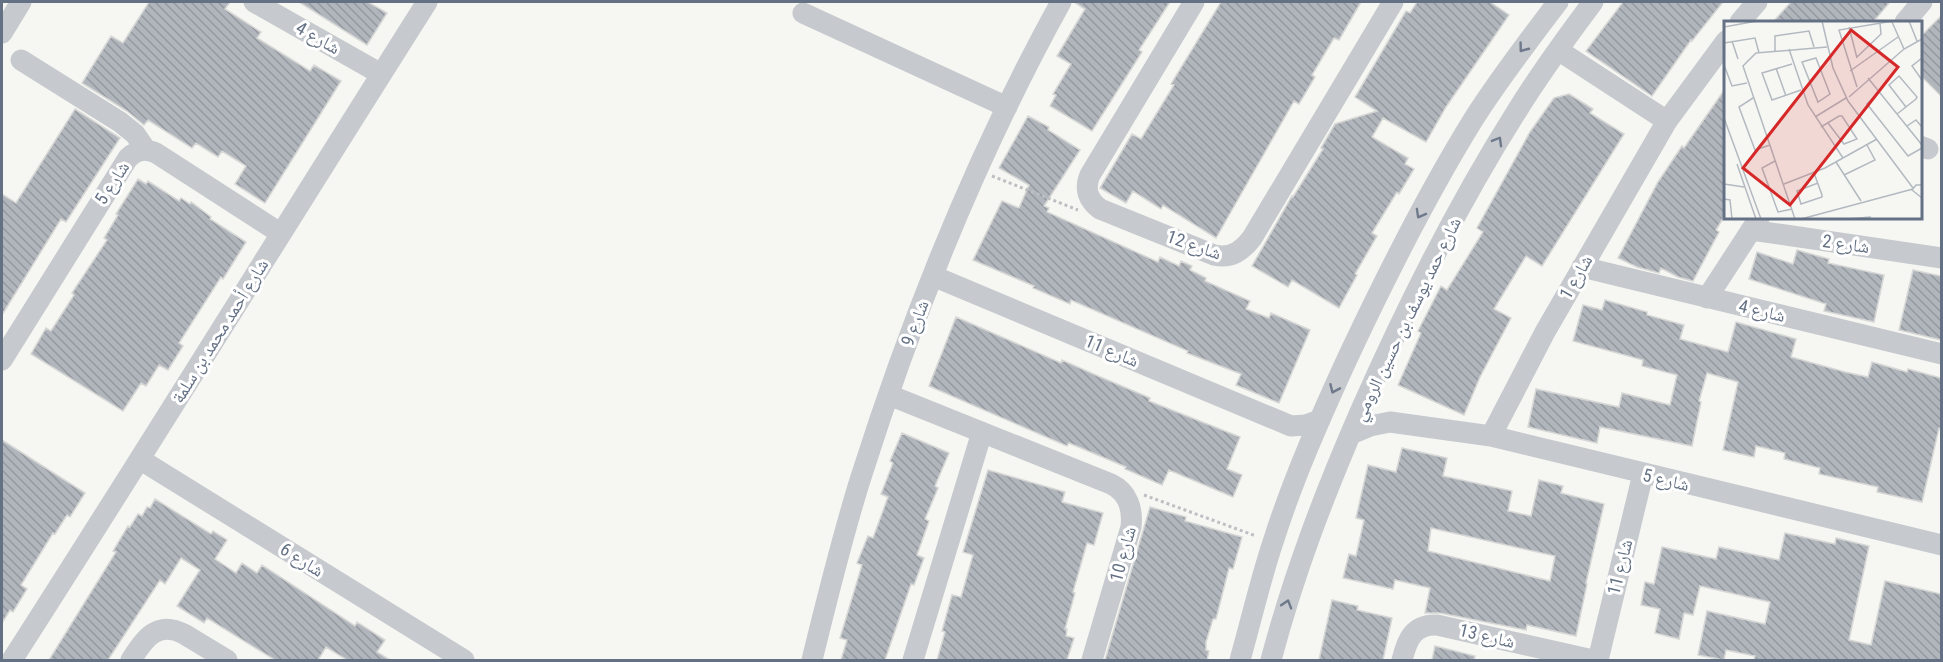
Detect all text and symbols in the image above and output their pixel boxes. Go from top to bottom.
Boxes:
street label: شارع 4 [292,17,344,59]
inset map [1724,21,1922,219]
one-way arrow [1519,42,1530,53]
one-way arrow [1491,137,1503,147]
street label: شارع 5 [90,157,134,209]
one-way arrow [1416,208,1427,218]
street label: شارع حمد يوسف بن حسين الرومي [1348,214,1469,426]
street label: شارع 12 [1164,225,1224,265]
street label: شارع 2 [1821,230,1871,258]
street label: شارع 1 [1555,251,1597,303]
street label: شارع أحمد محمد بن سلمة [167,255,273,407]
street label: شارع 4 [1737,295,1787,327]
street label: شارع 9 [896,297,934,349]
street label: شارع 11 [1082,330,1142,372]
one-way arrow [1329,382,1341,393]
street label: شارع 5 [1641,464,1691,496]
street label: شارع 10 [1105,524,1141,584]
street label: شارع 11 [1603,537,1637,597]
street label: شارع 6 [276,538,328,582]
one-way arrow [1280,599,1292,610]
street label: شارع 13 [1457,619,1517,653]

